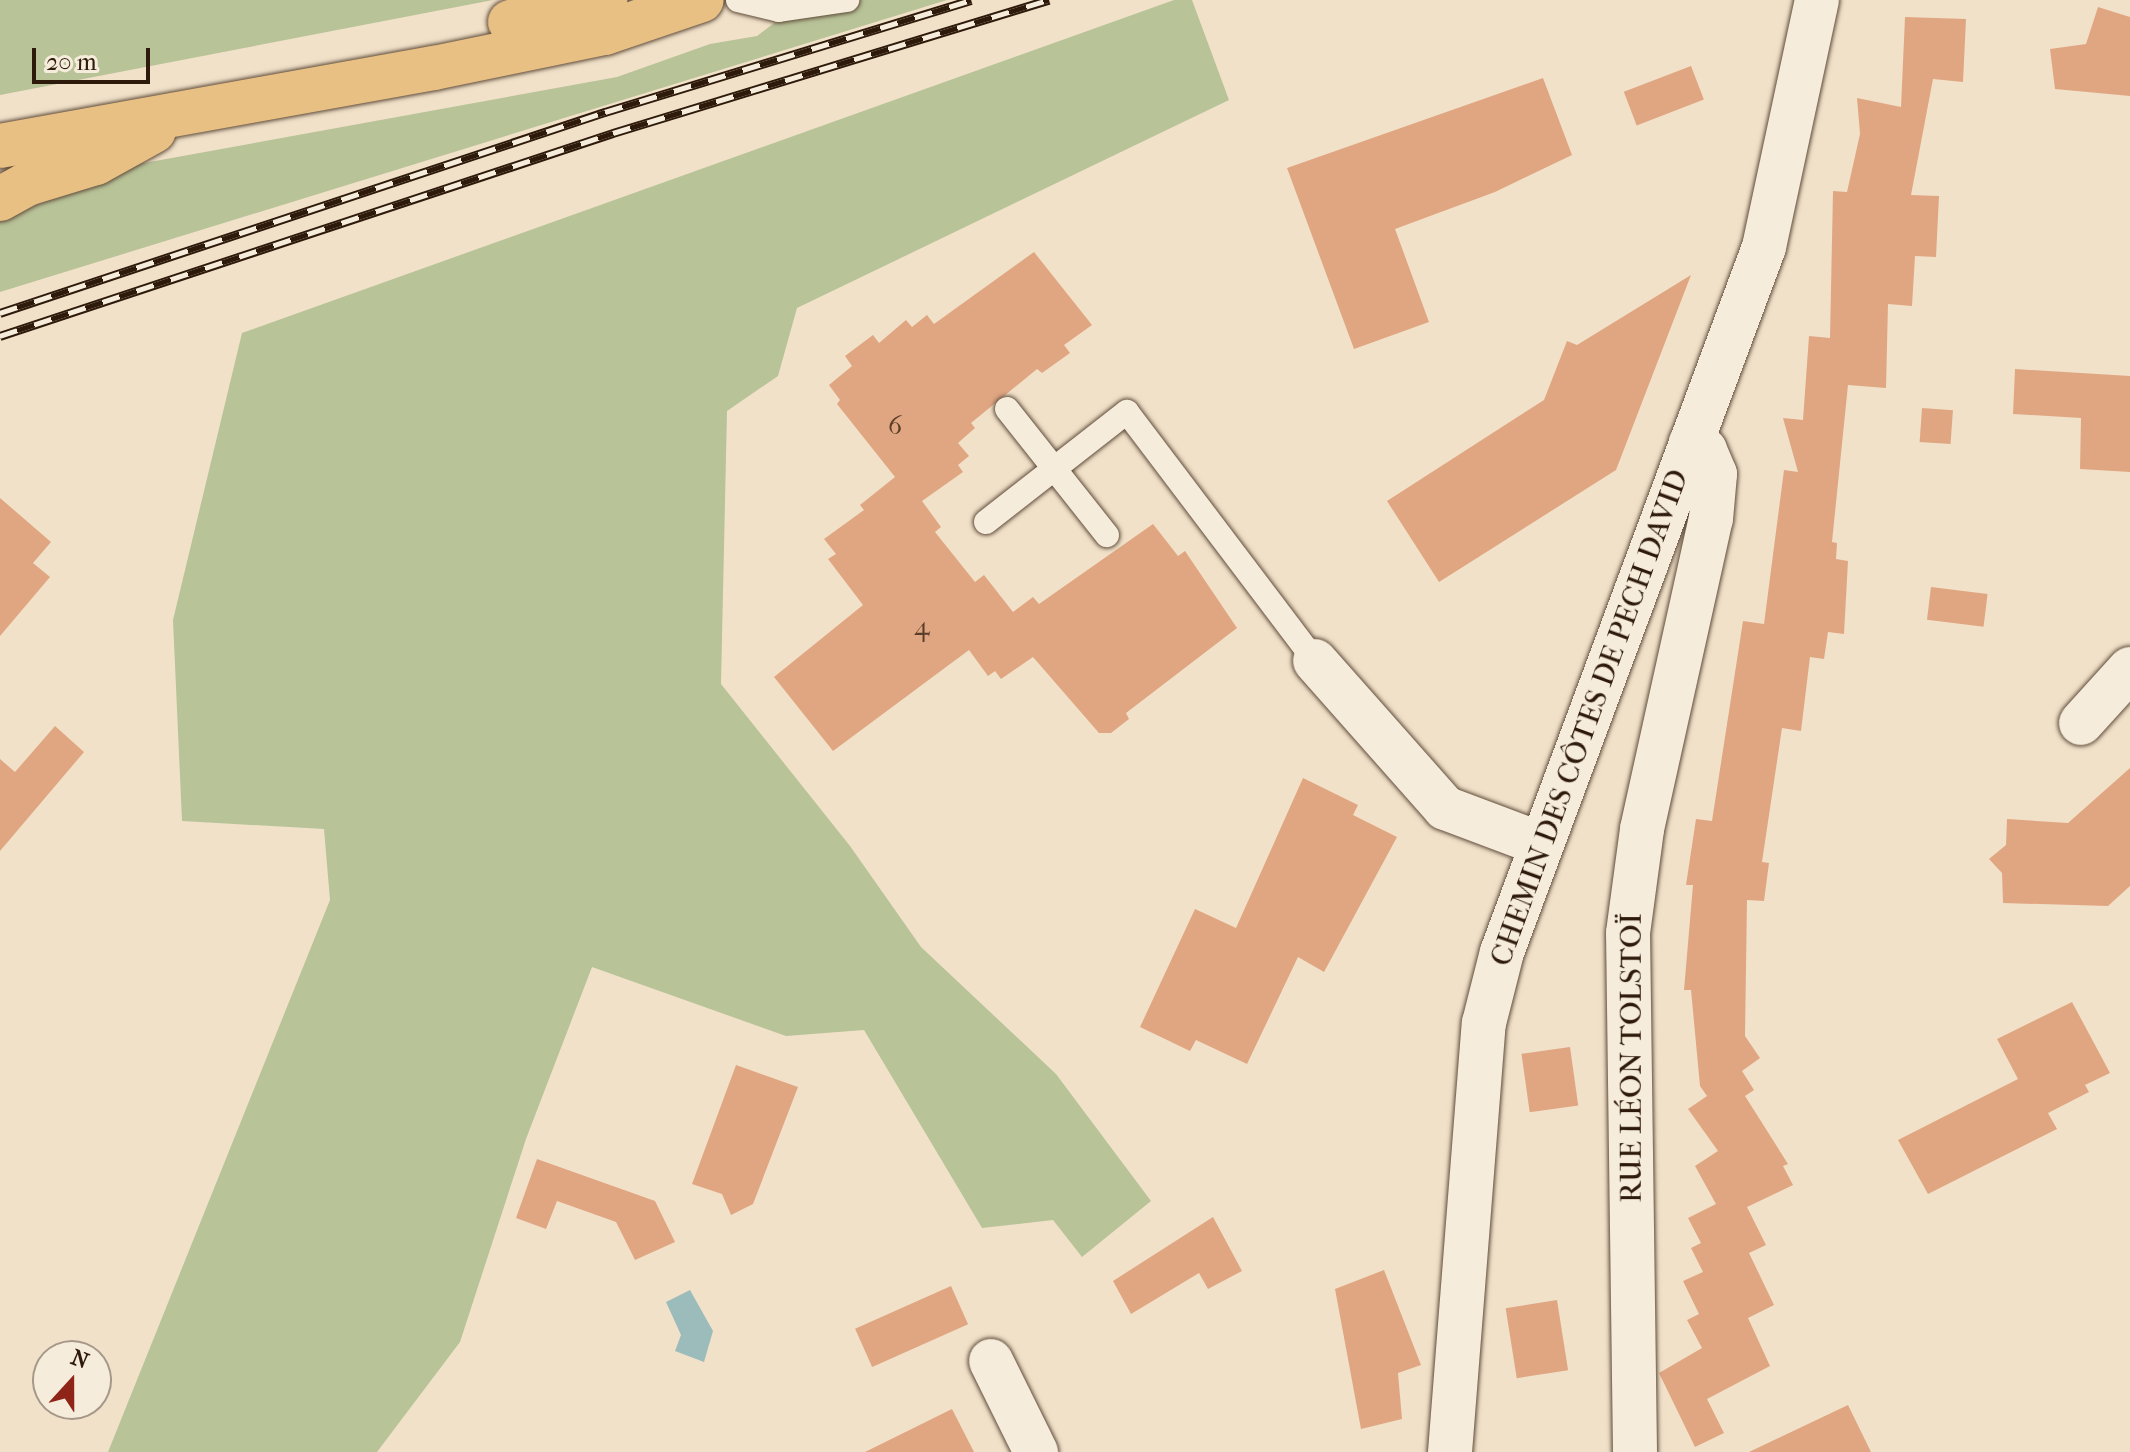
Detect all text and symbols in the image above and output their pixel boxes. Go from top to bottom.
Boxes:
scale bar [36,32,154,82]
text: 20 m [46,48,97,76]
house number: 6 [888,410,902,442]
street label: CHEMIN DES CÔTES DE PECH DAVID [1483,465,1697,971]
house number: 4 [914,611,930,643]
street label: RUE LÉON TOLSTOÏ [1614,913,1650,1203]
north arrow [32,1340,112,1420]
text: N [67,1344,92,1375]

